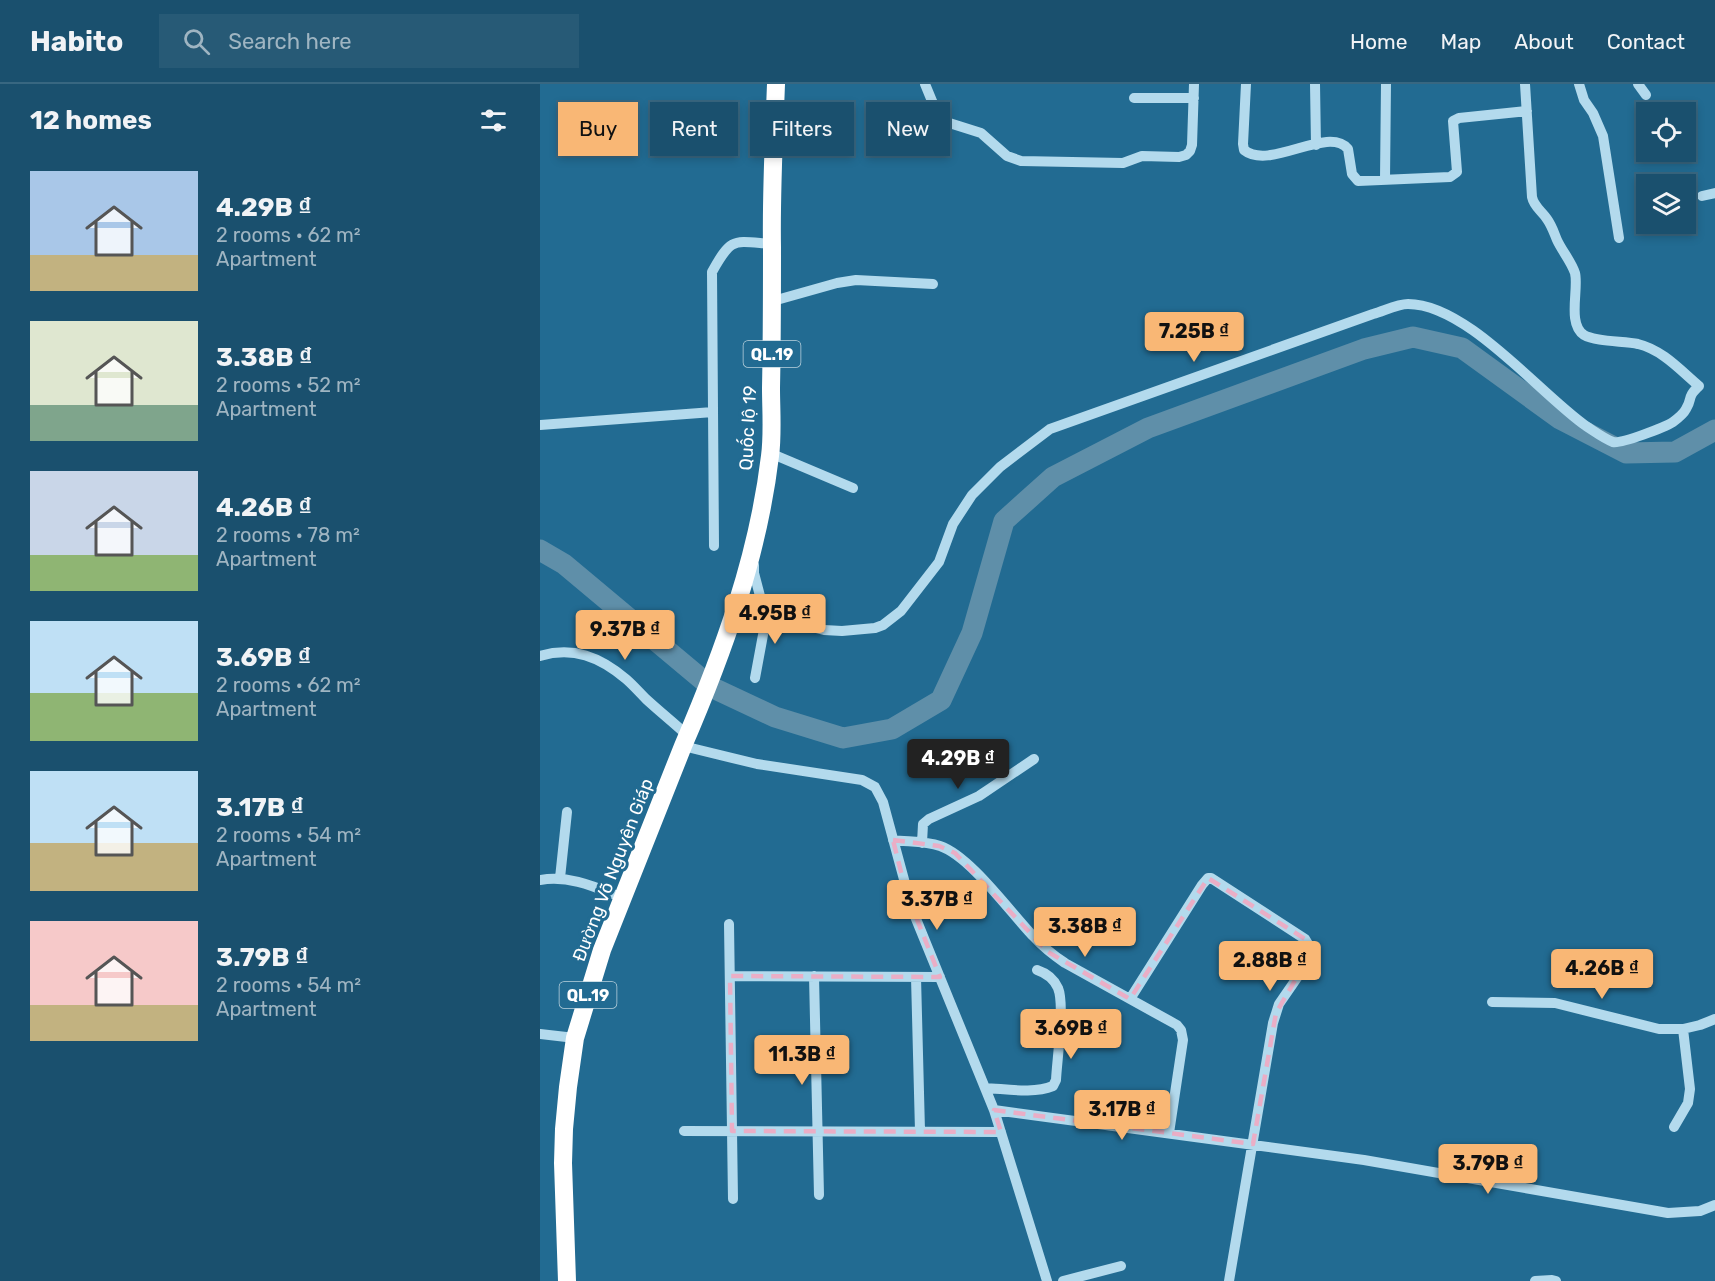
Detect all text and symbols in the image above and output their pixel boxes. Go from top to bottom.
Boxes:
search box [159,14,579,68]
text: Habito [30,25,123,58]
icon: search [180,25,213,58]
text: Search here [228,28,352,55]
text: Home [1350,29,1407,54]
text: Map [1440,29,1481,54]
text: About [1514,29,1574,54]
text: Contact [1607,29,1685,54]
chip: Buy [558,102,638,156]
chip: Rent [650,102,738,156]
chip: Filters [750,102,854,156]
chip: New [866,102,950,156]
map controls [1636,102,1696,234]
button: locate [1636,102,1696,162]
icon: filters [477,104,510,137]
text: 12 homes [30,105,152,136]
button: layers [1636,174,1696,234]
text: 4.29B ₫ [216,192,312,223]
icon: home [78,195,150,267]
text: 2 rooms · 62 m² [216,223,361,247]
text: Apartment [216,247,317,271]
pin: 7.25B ₫ [1139,312,1249,363]
text: 7.25B ₫ [1159,319,1229,343]
road number: QL.19 [744,341,800,367]
text: 3.38B ₫ [216,342,312,373]
icon: home [78,345,150,417]
text: 2 rooms · 52 m² [216,373,361,397]
street label: Quốc lộ 19 [734,385,761,471]
text: Apartment [216,397,317,421]
text: 4.26B ₫ [216,492,312,523]
icon: home [78,495,150,567]
text: 2 rooms · 78 m² [216,523,360,547]
text: Apartment [216,547,317,571]
pin: 4.95B ₫ [720,594,830,645]
text: 4.95B ₫ [739,601,811,625]
pin: 9.37B ₫ [570,610,680,661]
text: 9.37B ₫ [590,617,660,641]
text: 3.69B ₫ [216,642,311,673]
icon: home [78,645,150,717]
text: 2 rooms · 62 m² [216,673,361,697]
text: Apartment [216,697,317,721]
pin: 4.29B ₫ [903,739,1013,790]
text: 4.29B ₫ [921,746,995,770]
street label: Đường Võ Nguyên Giáp [568,776,658,964]
text: 3.17B ₫ [216,792,304,823]
icon: home [78,795,150,867]
text: 2 rooms · 54 m² [216,823,361,847]
text: Apartment [216,847,317,871]
pin: 3.37B ₫ [882,880,992,931]
text: 3.37B ₫ [901,887,973,911]
pin: 3.38B ₫ [1030,907,1140,958]
text: 3.38B ₫ [1048,914,1122,938]
pin: 2.88B ₫ [1215,941,1325,992]
text: 3.79B ₫ [216,942,308,973]
icon: home [78,945,150,1017]
text: 2.88B ₫ [1233,948,1307,972]
pin: 4.26B ₫ [1547,949,1657,1000]
text: 4.26B ₫ [1565,956,1639,980]
text: 2 rooms · 54 m² [216,973,361,997]
road number: QL.19 [560,982,616,1008]
text: Apartment [216,997,317,1021]
pin: 3.69B ₫ [1016,1009,1126,1060]
text: 3.69B ₫ [1034,1016,1108,1040]
pin: 11.3B ₫ [747,1035,857,1086]
text: 11.3B ₫ [768,1042,836,1066]
pin: 3.17B ₫ [1067,1090,1177,1141]
text: 3.17B ₫ [1088,1097,1156,1121]
pin: 3.79B ₫ [1433,1144,1543,1195]
text: 3.79B ₫ [1452,1151,1524,1175]

